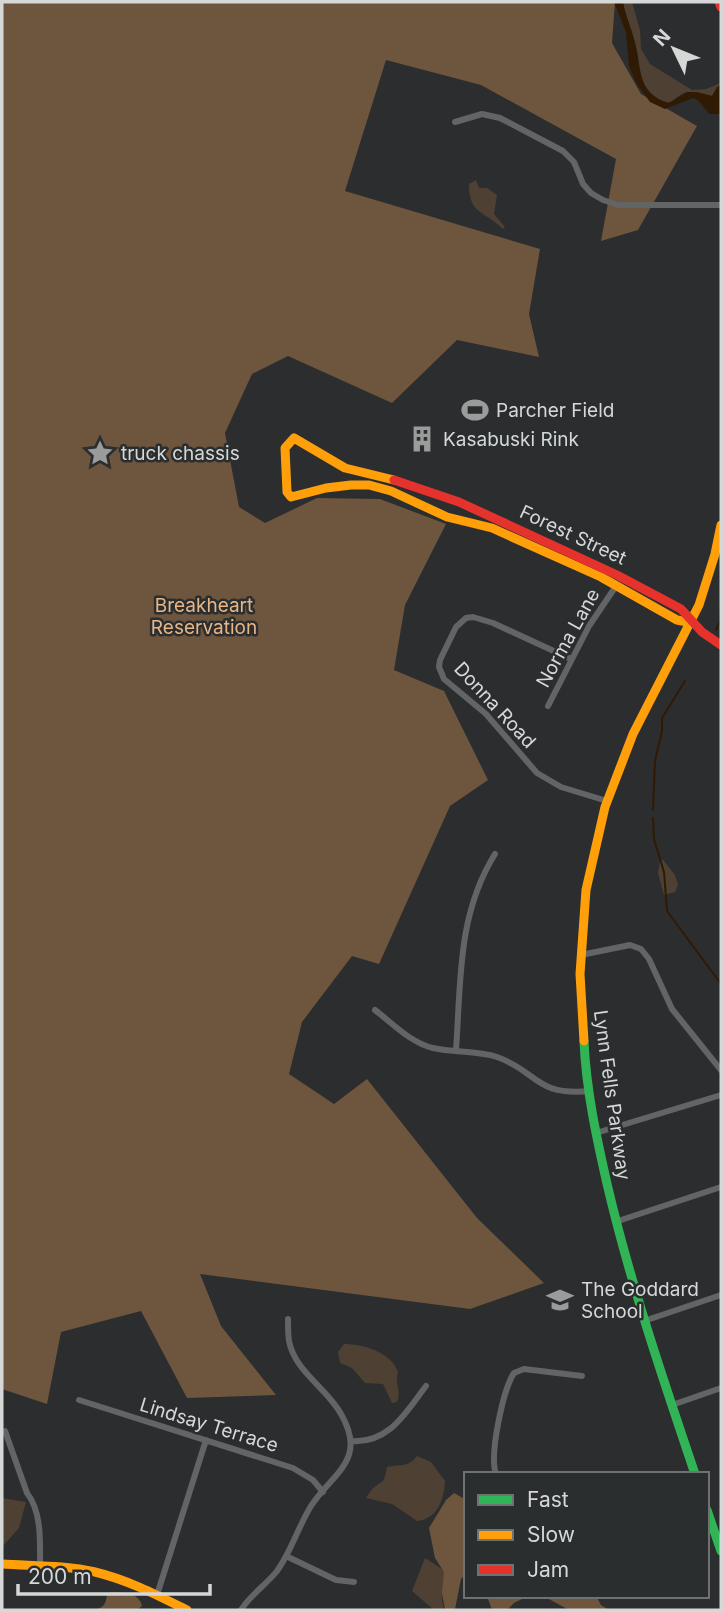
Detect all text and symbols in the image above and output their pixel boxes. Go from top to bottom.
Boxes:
north arrow [639,14,709,84]
text: N [649,25,675,51]
sports icon: Parcher Field [460,395,490,425]
place label: Parcher Field [496,399,614,422]
building icon: Kasabuski Rink [407,424,437,454]
place label: Kasabuski Rink [443,428,579,451]
place icon: truck chassis [85,438,115,468]
place label: truck chassis [121,442,240,465]
street label: Forest Street [516,500,630,570]
street label: Norma Lane [531,585,605,691]
park label: Breakheart Reservation [151,594,257,639]
street label: Donna Road [449,657,541,753]
street label: Lynn Fells Parkway [589,1009,635,1182]
place label: The Goddard School [581,1278,699,1323]
school or university icon: The Goddard School [545,1285,575,1315]
street label: Lindsay Terrace [137,1393,281,1457]
legend [464,1472,709,1598]
text: Fast [527,1487,569,1512]
text: Slow [527,1522,575,1547]
scale bar [18,1552,210,1596]
text: Jam [527,1557,569,1582]
text: 200 m [28,1564,92,1589]

